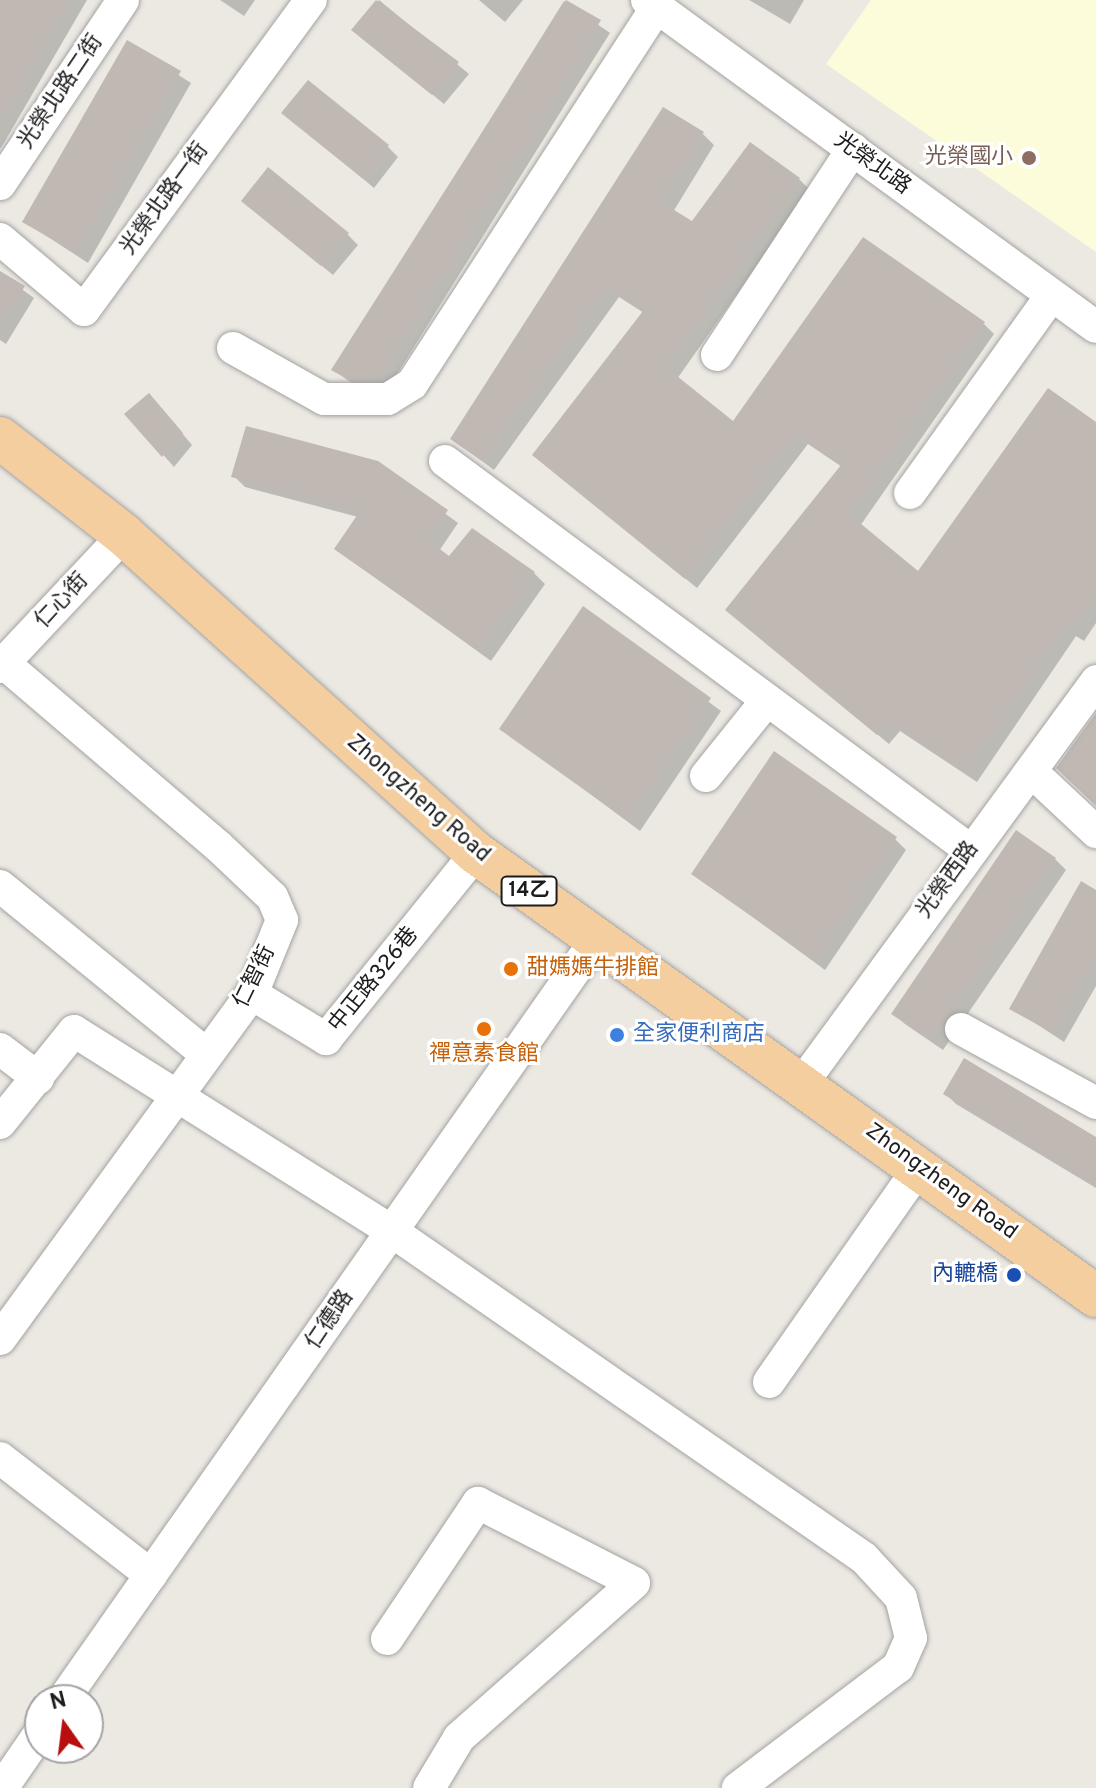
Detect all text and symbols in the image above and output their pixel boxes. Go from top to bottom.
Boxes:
street label: 光榮北路二街 [13,30,109,154]
street label: 光榮北路 [829,127,915,201]
street label: 光榮北路一街 [116,138,214,260]
place label: 光榮國小 [925,145,1013,171]
marker: 光榮國小 [1020,149,1038,167]
street label: 仁心街 [30,568,94,634]
street label: Zhongzheng Road [341,730,495,868]
street label: 光榮西路 [911,837,985,923]
road number: 14乙 [499,875,559,907]
street label: 中正路326巷 [324,922,424,1038]
street label: 仁智街 [229,942,281,1012]
place label: 甜媽媽牛排館 [527,956,659,982]
marker: 甜媽媽牛排館 [502,960,520,978]
marker: 禪意素食館 [475,1020,493,1038]
place label: 全家便利商店 [633,1022,765,1048]
marker: 全家便利商店 [608,1026,626,1044]
place label: 禪意素食館 [429,1042,539,1068]
street label: Zhongzheng Road [860,1118,1022,1246]
place label: 內轆橋 [932,1262,998,1288]
marker: 內轆橋 [1005,1266,1023,1284]
street label: 仁德路 [301,1285,359,1355]
north arrow [24,1684,104,1764]
text: N [48,1687,69,1717]

